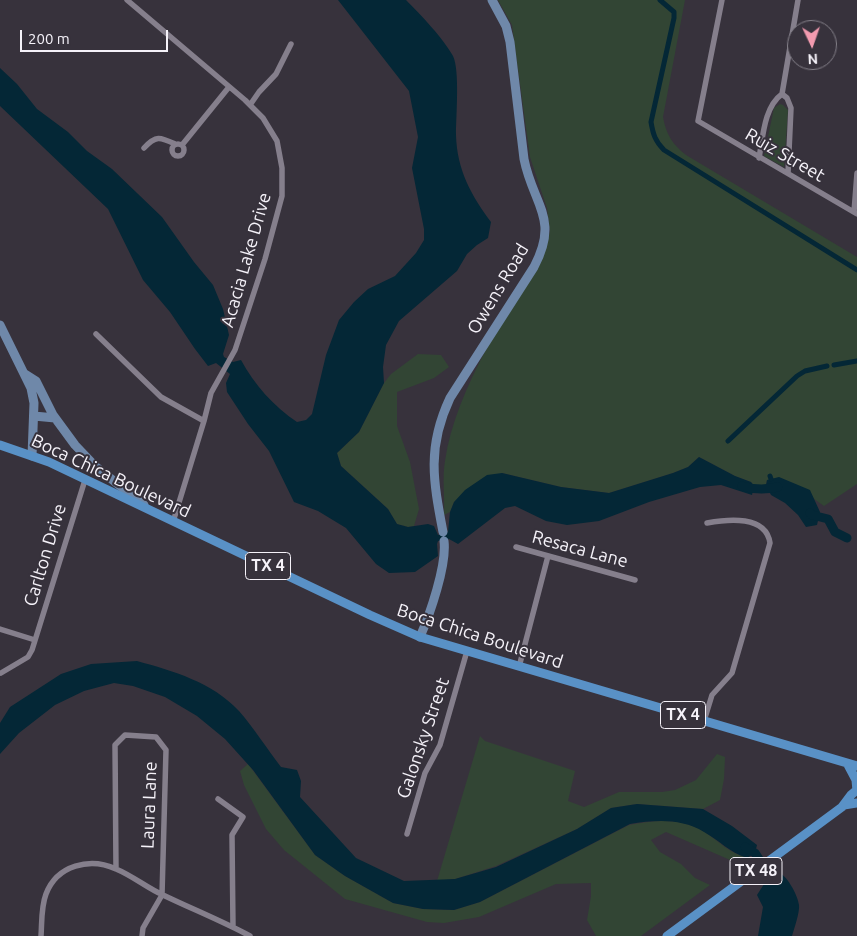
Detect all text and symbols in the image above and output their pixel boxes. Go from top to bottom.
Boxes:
scale bar [22,20,170,52]
north arrow [787,20,837,70]
text: 200 m [28,30,70,47]
text: N [807,51,818,67]
street label: Ruiz Street [741,124,829,186]
street label: Acacia Lake Drive [216,190,276,330]
street label: Owens Road [463,240,533,338]
street label: Boca Chica Boulevard [28,430,194,522]
street label: Carlton Drive [19,501,71,609]
street label: Resaca Lane [530,526,630,572]
road number: TX 4 [246,552,290,580]
street label: Boca Chica Boulevard [394,599,566,673]
street label: Galonsky Street [392,675,454,801]
road number: TX 4 [660,702,706,728]
street label: Laura Lane [137,761,161,849]
road number: TX 48 [730,858,782,884]

